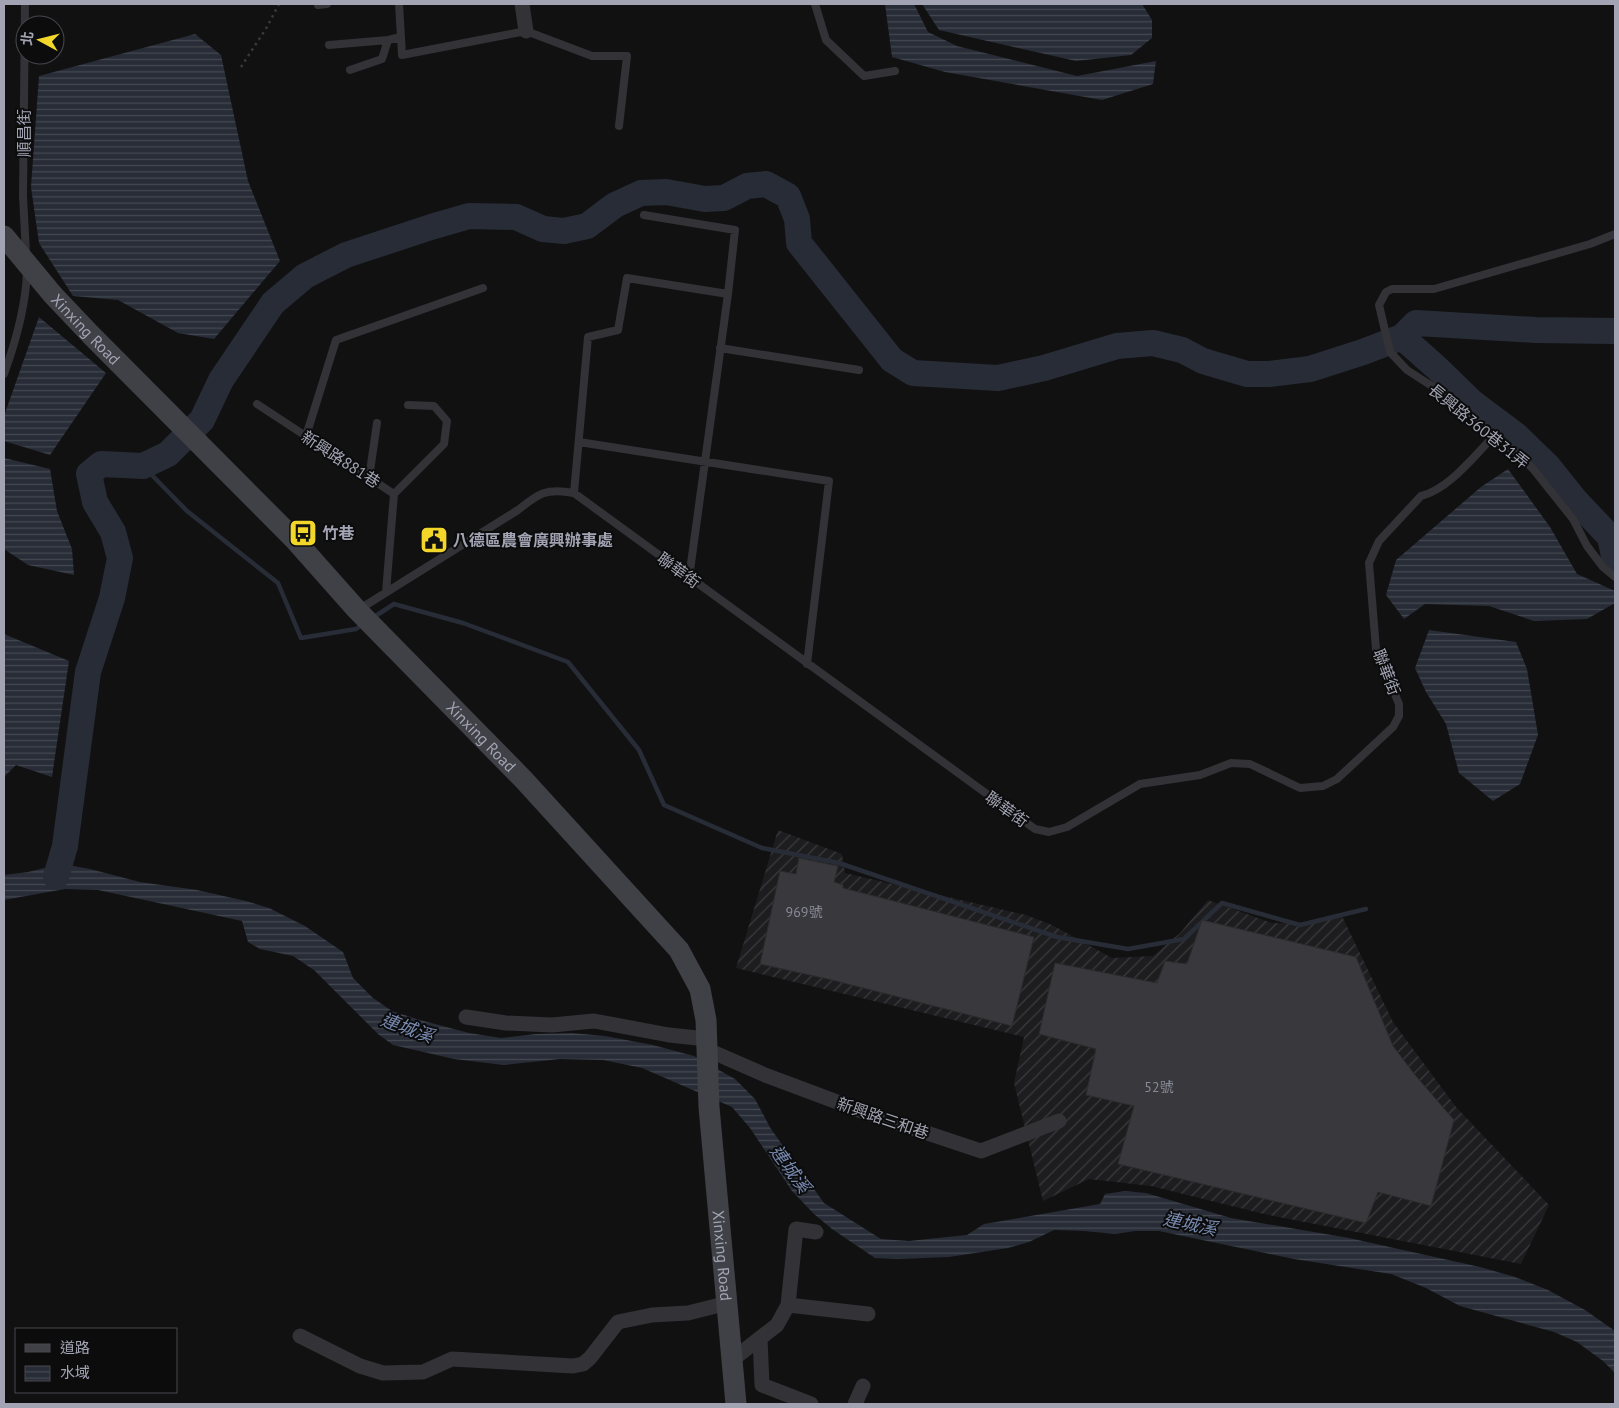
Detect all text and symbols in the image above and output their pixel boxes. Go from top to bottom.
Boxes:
north arrow [15,15,65,65]
text: 北 [17,30,37,46]
street label: 順昌街 [14,109,34,157]
street label: Xinxing Road [47,289,125,369]
street label: 長興路360巷31弄 [1425,379,1533,473]
street label: 新興路881巷 [298,426,384,492]
bus stop icon: 竹巷 [288,518,318,548]
place label: 竹巷 [322,523,355,543]
public building icon: 八德區農會廣興辦事處 [419,525,449,555]
place label: 八德區農會廣興辦事處 [453,530,613,550]
street label: 聯華街 [654,548,704,592]
street label: 聯華街 [1369,646,1405,698]
street label: Xinxing Road [442,697,520,776]
street label: 聯華街 [982,787,1032,831]
house number: 969號 [786,903,822,921]
water label: 連城溪 [378,1007,439,1049]
house number: 52號 [1144,1078,1174,1096]
street label: 新興路三和巷 [834,1093,932,1143]
water label: 連城溪 [765,1140,817,1200]
water label: 連城溪 [1161,1207,1222,1241]
street label: Xinxing Road [708,1209,737,1302]
legend [15,1328,178,1393]
text: 道路 [60,1338,90,1357]
text: 水域 [60,1363,90,1382]

